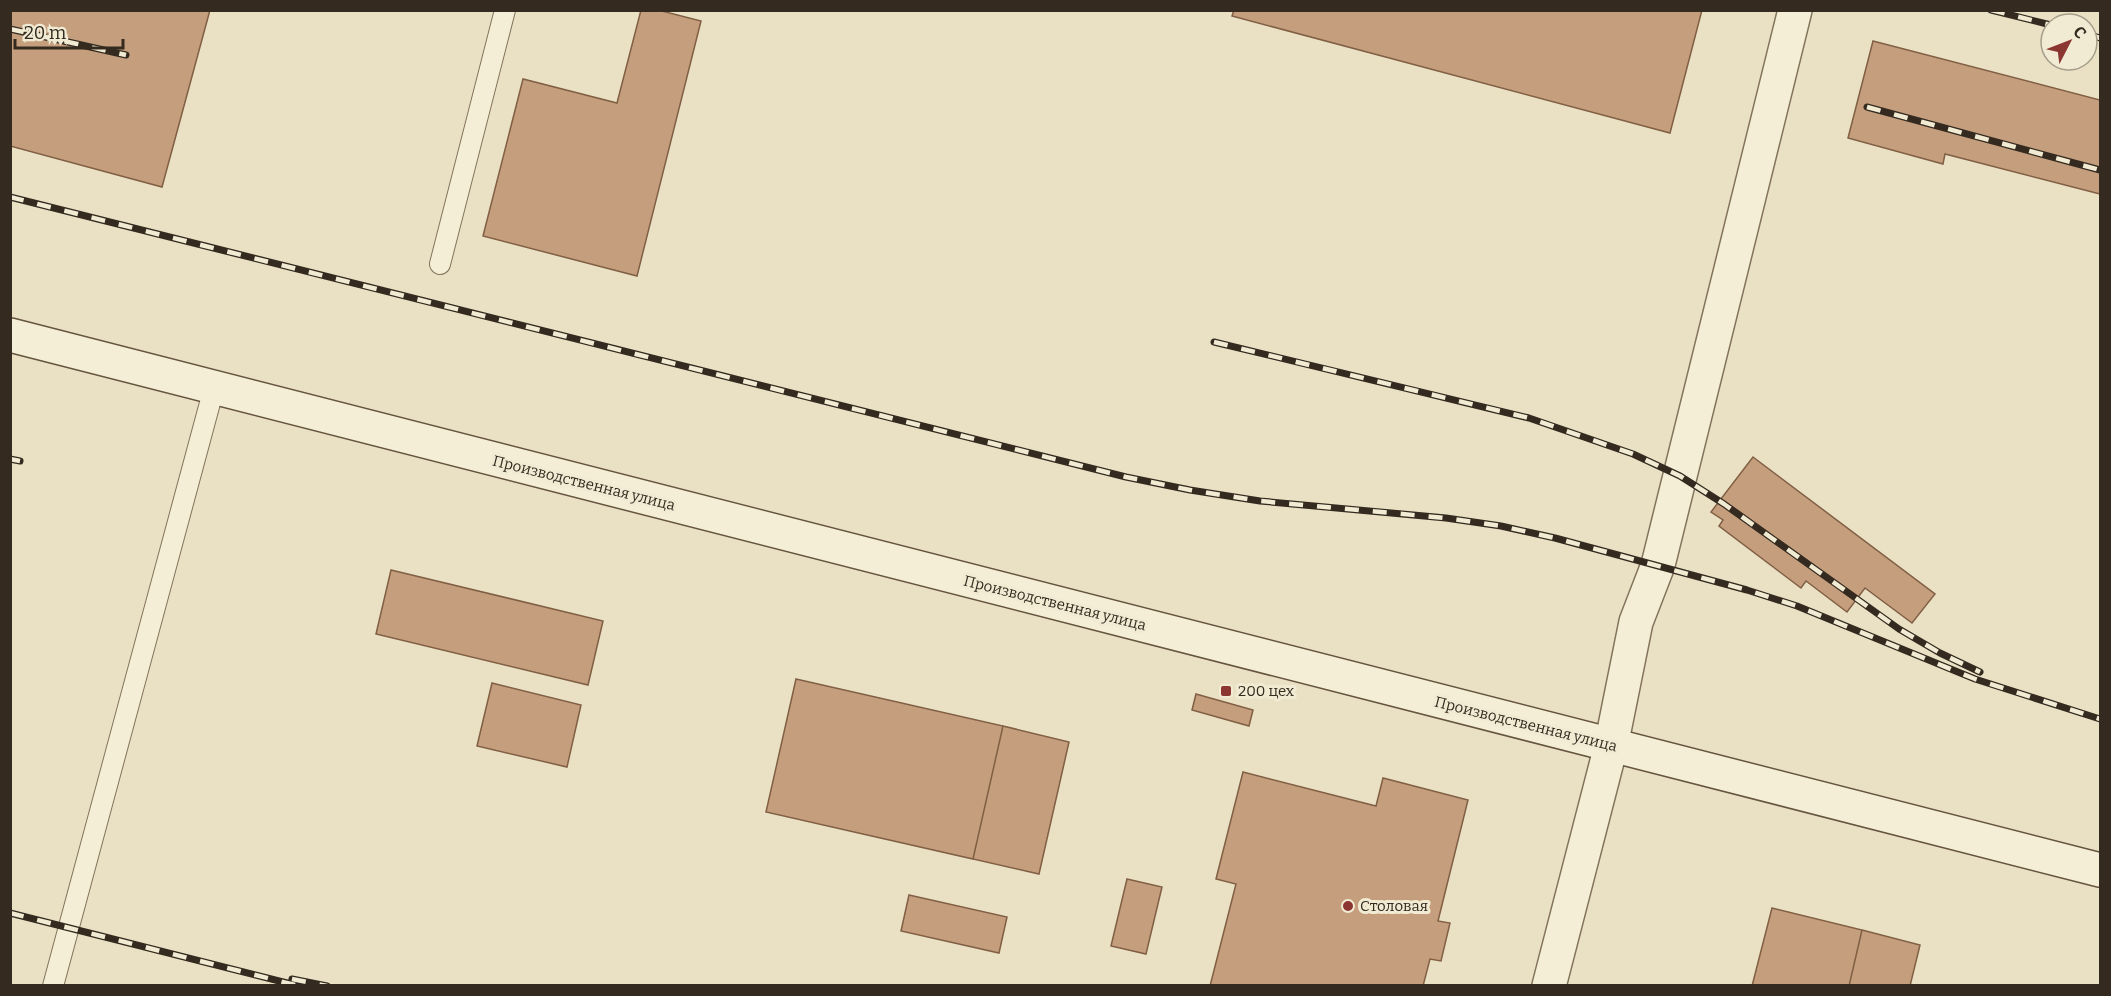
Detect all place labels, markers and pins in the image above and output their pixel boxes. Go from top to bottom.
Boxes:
place label: 200 цех [1238,682,1295,700]
marker: 200 цех [1219,684,1233,698]
place label: Cтоловая [1360,897,1428,915]
marker: Cтоловая [1341,899,1355,913]

